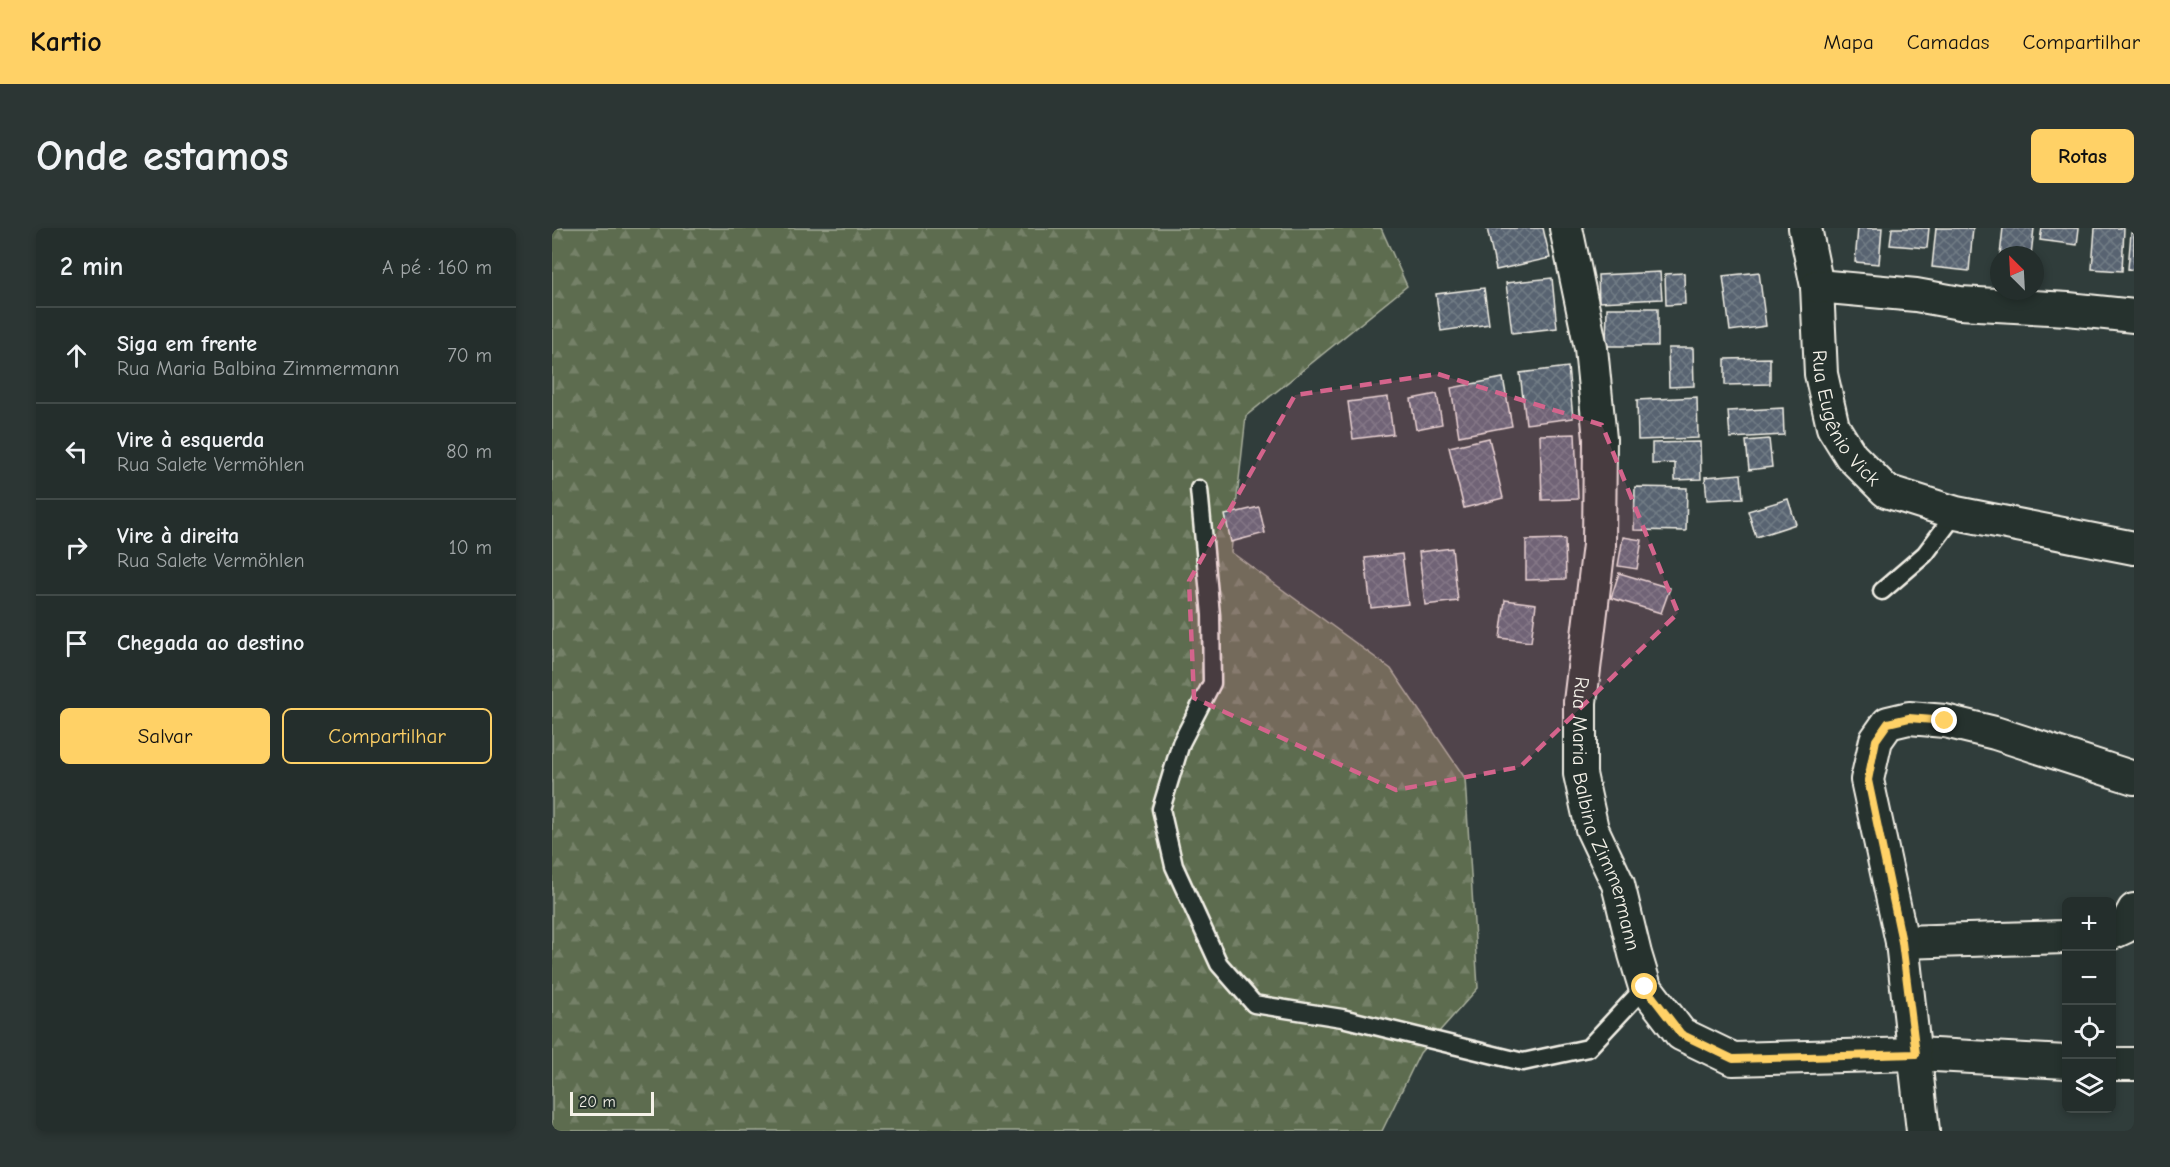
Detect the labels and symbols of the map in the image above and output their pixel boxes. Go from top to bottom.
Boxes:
north arrow [1990,246,2044,300]
street label: Rua Eugênio Vick [1808,349,1886,491]
street label: Rua Maria Balbina Zimmermann [1568,675,1645,953]
route end [1931,707,1957,733]
route start [1631,973,1657,999]
scale bar [570,1089,654,1116]

